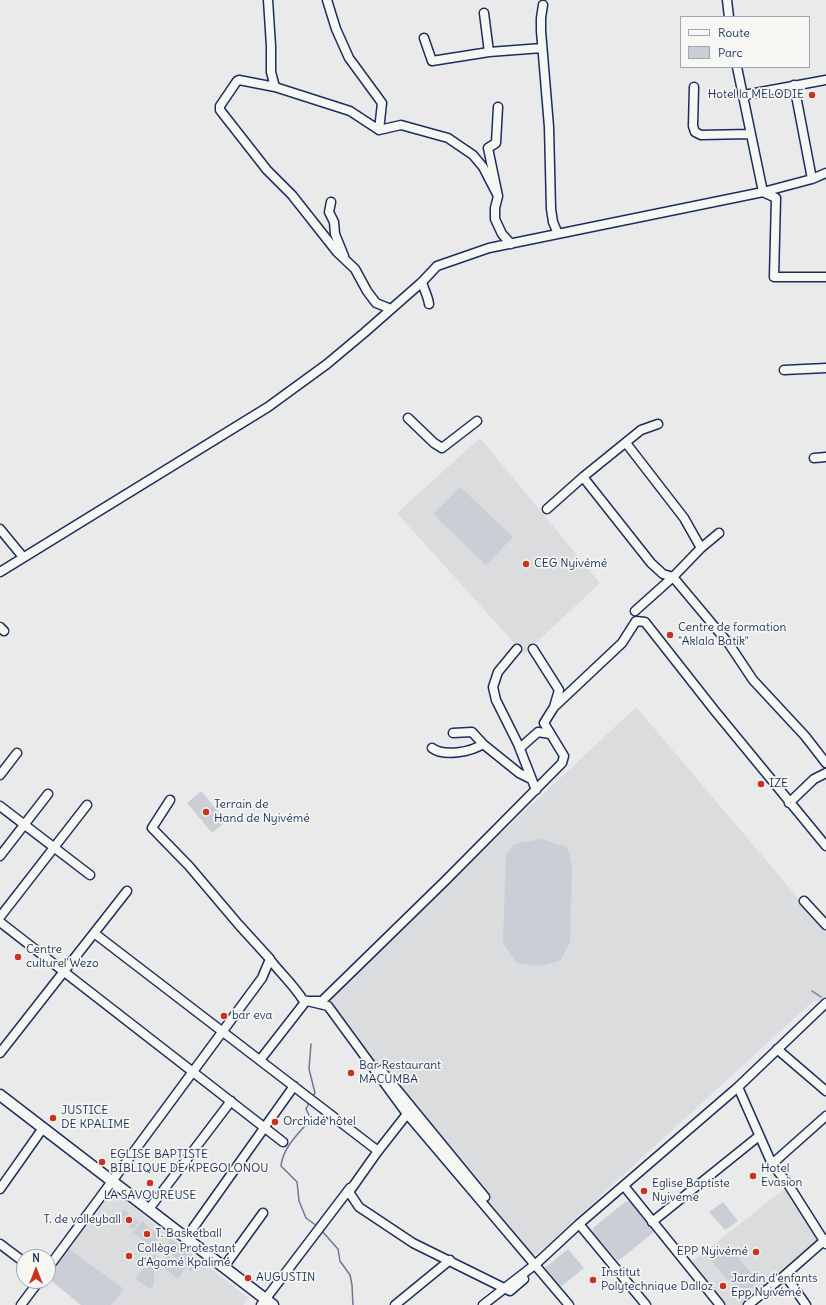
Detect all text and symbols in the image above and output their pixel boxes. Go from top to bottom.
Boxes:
legend [680,16,810,68]
text: Route [718,25,750,40]
text: Parc [718,45,743,60]
place label: Hotel la MELODIE [708,88,804,102]
marker: Hotel la MELODIE [807,90,817,100]
place label: CEG Nyivémé [534,557,607,571]
marker: CEG Nyivémé [521,559,531,569]
place label: Centre de formation "Aklala Batik" [678,621,786,649]
marker: Centre de formation "Aklala Batik" [665,630,675,640]
place label: IZE [769,777,788,791]
marker: IZE [756,779,766,789]
place label: Terrain de Hand de Nyivémé [214,798,310,826]
marker: Terrain de Hand de Nyivémé [201,807,211,817]
place label: Centre culturel Wezo [26,943,99,971]
marker: Centre culturel Wezo [13,952,23,962]
place label: bar eva [232,1009,272,1023]
marker: bar eva [219,1011,229,1021]
place label: Bar Restaurant MACUMBA [359,1059,441,1087]
marker: Bar Restaurant MACUMBA [346,1068,356,1078]
place label: JUSTICE DE KPALIME [61,1104,130,1132]
marker: JUSTICE DE KPALIME [48,1113,58,1123]
place label: Orchidé hôtel [283,1115,356,1129]
marker: Orchidé hôtel [270,1117,280,1127]
place label: EGLISE BAPTISTE BIBLIQUE DE KPEGOLONOU [110,1148,269,1176]
marker: EGLISE BAPTISTE BIBLIQUE DE KPEGOLONOU [97,1157,107,1167]
place label: Hotel Evasion [761,1162,802,1190]
marker: Hotel Evasion [748,1171,758,1181]
place label: Eglise Baptiste Nyiveme [652,1177,730,1205]
marker: LA SAVOUREUSE [145,1178,155,1188]
marker: Eglise Baptiste Nyiveme [639,1186,649,1196]
place label: LA SAVOUREUSE [104,1189,196,1203]
place label: T. de volleyball [43,1213,121,1227]
marker: T. de volleyball [124,1215,134,1225]
place label: T. Basketball [155,1227,222,1241]
marker: T. Basketball [142,1229,152,1239]
place label: Collège Protestant d'Agomé Kpalimé [137,1242,236,1270]
place label: EPP Nyivémé [677,1245,748,1259]
marker: EPP Nyivémé [751,1247,761,1257]
north arrow [16,1249,56,1289]
text: N [32,1251,40,1265]
marker: Collège Protestant d'Agomé Kpalimé [124,1251,134,1261]
place label: Institut Polytechnique Dalloz [601,1266,713,1294]
place label: AUGUSTIN [256,1271,315,1285]
place label: Jardin d'enfants Epp Nyivémé [731,1272,818,1300]
marker: AUGUSTIN [243,1273,253,1283]
marker: Institut Polytechnique Dalloz [588,1275,598,1285]
marker: Jardin d'enfants Epp Nyivémé [718,1281,728,1291]

